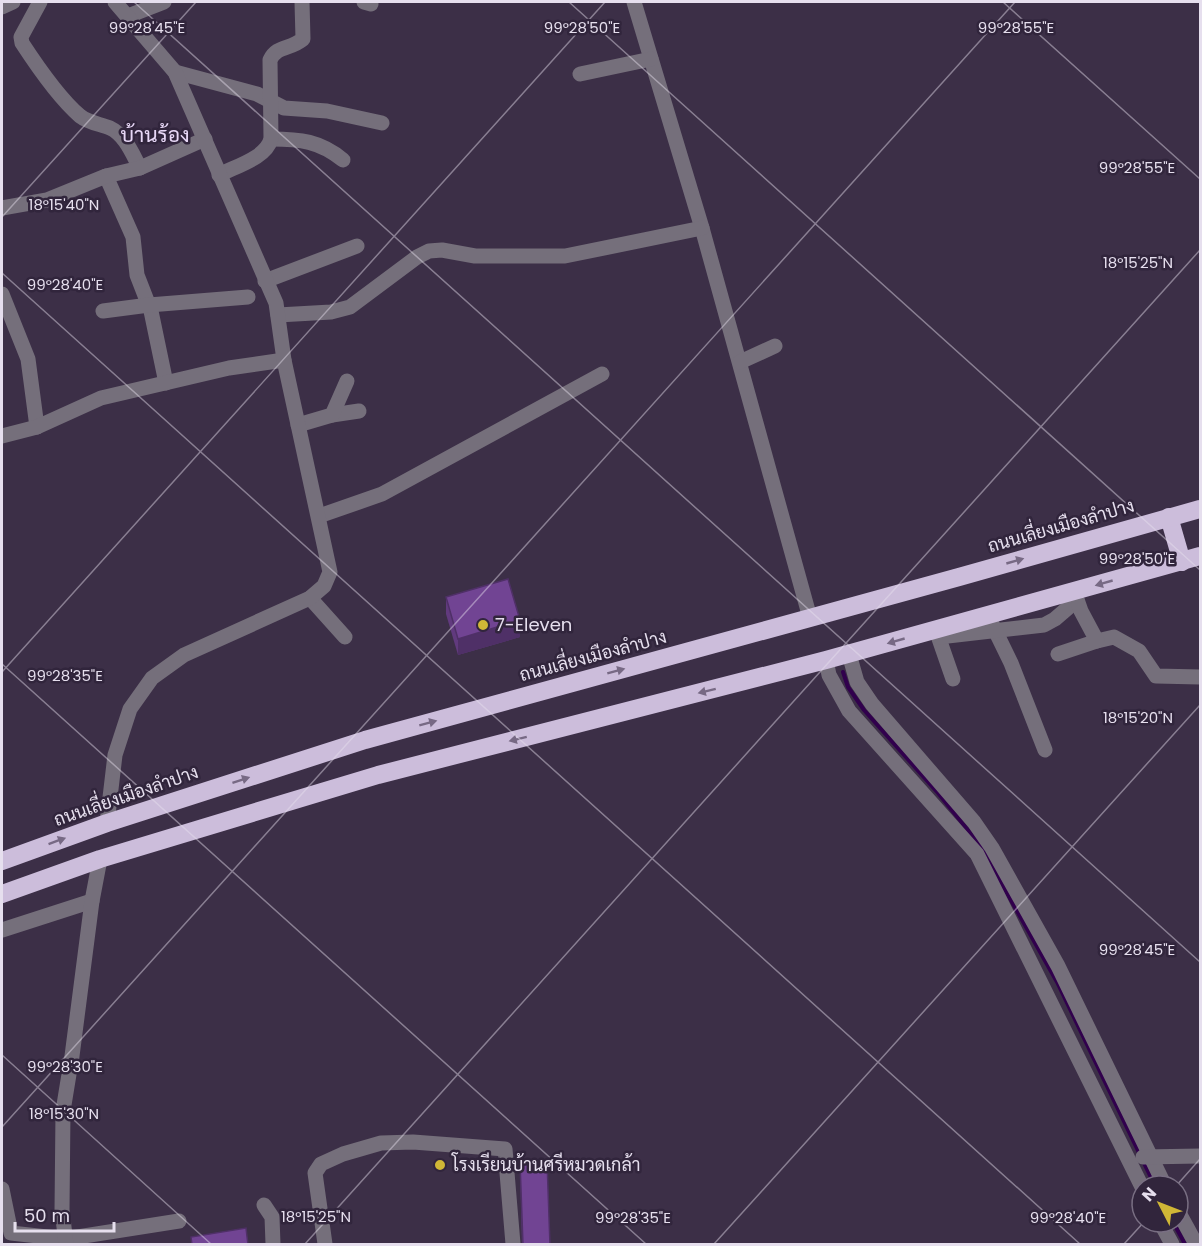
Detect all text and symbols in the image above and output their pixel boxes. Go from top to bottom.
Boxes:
text: 99°28'45"E [109,17,185,38]
text: 99°28'50"E [544,17,620,38]
text: 99°28'55"E [978,17,1054,38]
district label: บ้านร้อง [120,120,190,149]
text: 99°28'55"E [1099,157,1175,178]
text: 18°15'40"N [29,194,99,215]
text: 18°15'25"N [1103,252,1173,273]
text: 99°28'40"E [27,274,103,295]
street label: ถนนเลี่ยงเมืองลำปาง [984,490,1137,558]
text: 99°28'50"E [1099,548,1175,569]
one-way arrow [1006,556,1024,565]
one-way arrow [1095,579,1113,588]
place label: 7-Eleven [495,612,572,637]
marker: 7-Eleven [476,618,490,632]
street label: ถนนเลี่ยงเมืองลำปาง [516,621,669,687]
one-way arrow [887,637,905,646]
text: 99°28'35"E [27,665,103,686]
one-way arrow [607,666,625,676]
one-way arrow [698,686,716,696]
text: 18°15'20"N [1103,707,1173,728]
one-way arrow [419,718,437,727]
one-way arrow [509,735,527,745]
street label: ถนนเลี่ยงเมืองลำปาง [49,756,201,832]
one-way arrow [233,775,251,784]
one-way arrow [48,836,66,846]
text: 99°28'45"E [1099,939,1175,960]
text: 99°28'30"E [27,1056,103,1077]
text: 18°15'30"N [29,1103,99,1124]
place label: โรงเรียนบ้านศรีหมวดเกล้า [451,1152,641,1177]
marker: โรงเรียนบ้านศรีหมวดเกล้า [433,1158,447,1172]
north arrow [1130,1174,1190,1234]
text: N [1137,1182,1162,1206]
scale bar [15,1195,114,1233]
text: 50 m [24,1203,70,1228]
text: 18°15'25"N [281,1206,351,1227]
text: 99°28'35"E [595,1207,671,1228]
text: 99°28'40"E [1030,1207,1106,1228]

